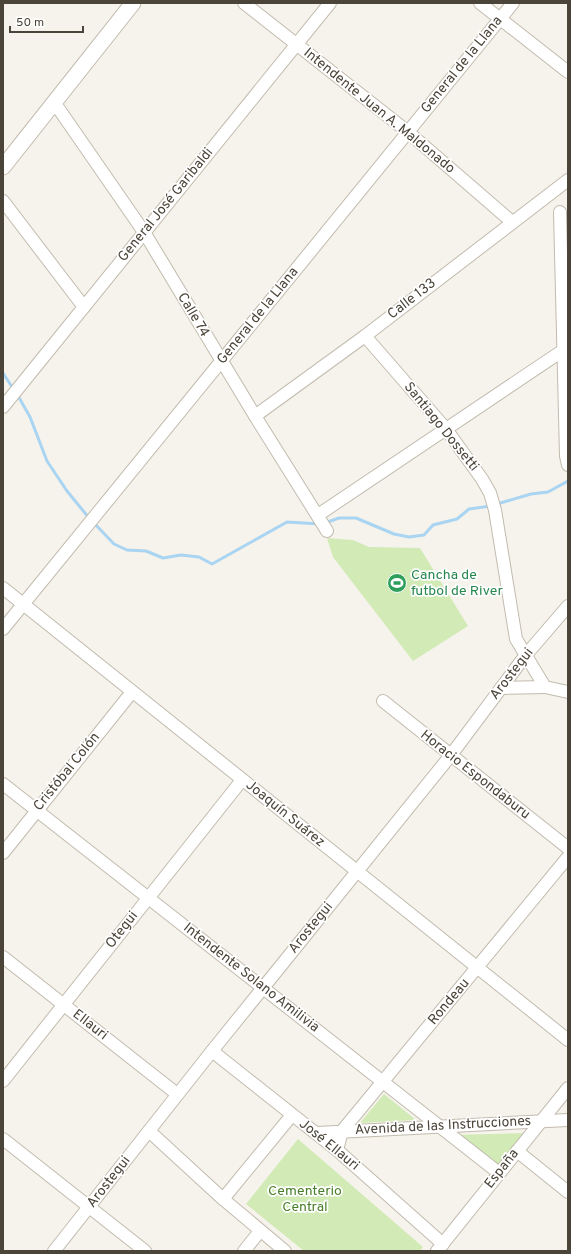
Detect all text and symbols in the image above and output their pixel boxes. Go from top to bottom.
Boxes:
scale bar [10,8,83,34]
street label: General de la Llana [418,13,506,117]
text: 50 m [16,15,44,31]
street label: Intendente Juan A. Maldonado [300,45,458,178]
street label: General José Garibaldi [115,145,217,265]
street label: General de la Llana [214,264,302,368]
street label: Calle 133 [384,275,440,323]
street label: Calle 74 [173,290,213,340]
street label: Santiago Dossetti [400,379,482,475]
place label: Cancha de futbol de River [411,567,503,600]
sports icon: Cancha de futbol de River [386,572,408,594]
street label: Arostegui [487,645,537,703]
street label: Horacio Espondaburu [417,727,533,823]
street label: Cristóbal Colón [30,729,104,815]
street label: Joaquín Suárez [242,777,328,851]
street label: Arostegui [285,899,337,957]
street label: Otegui [102,908,142,952]
street label: Intendente Solano Amilivia [180,920,322,1036]
street label: Rondeau [425,975,473,1029]
street label: Ellauri [69,1006,111,1044]
street label: Avenida de las Instrucciones [354,1113,532,1139]
street label: José Ellauri [295,1116,363,1174]
street label: España [481,1146,523,1192]
street label: Arostegui [84,1153,134,1211]
park label: Cementerio Central [268,1183,342,1216]

